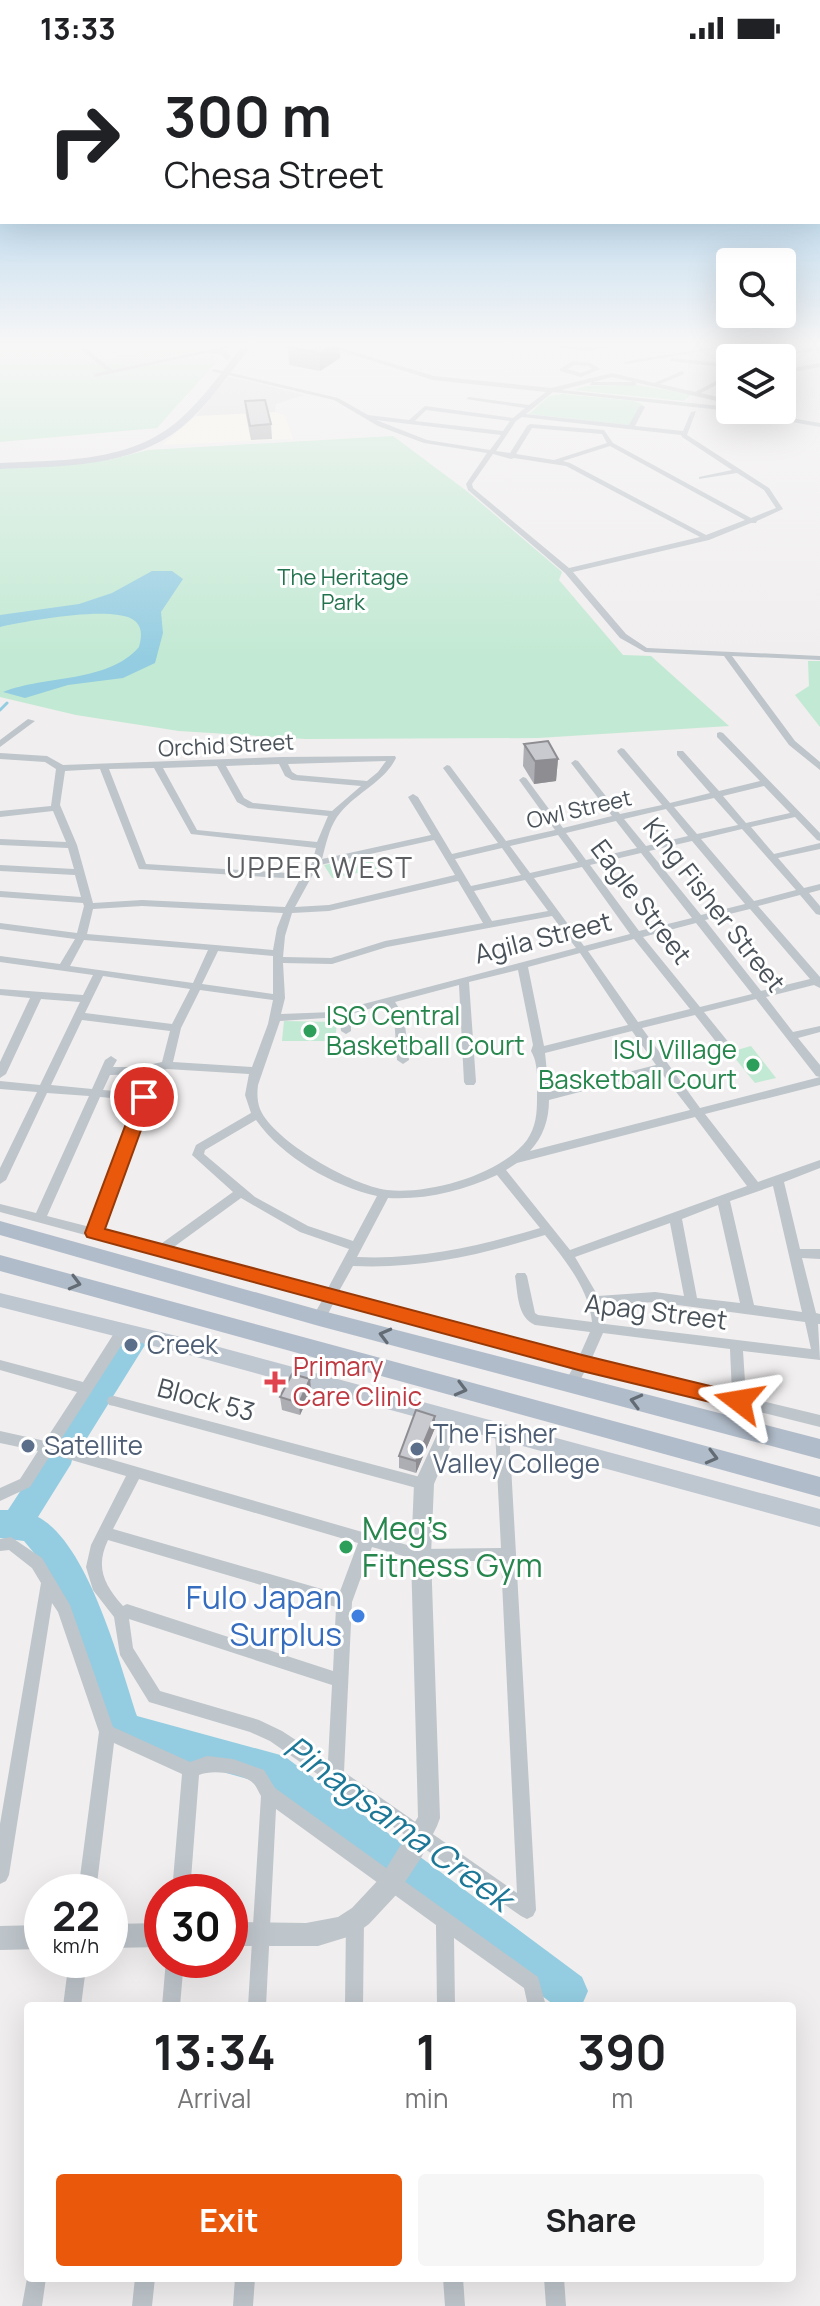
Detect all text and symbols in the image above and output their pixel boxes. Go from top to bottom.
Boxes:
text: 13:33 [40,8,116,49]
text: 300 m [164,77,332,154]
icon: right [32,88,136,192]
text: Chesa Street [164,150,384,199]
map controls [716,248,796,424]
button: search [716,248,796,328]
button: layers [716,344,796,424]
park label: The Heritage Park [277,562,409,617]
street label: Orchid Street [157,726,295,764]
street label: Owl Street [524,782,635,836]
street label: King Fisher Street [635,810,794,999]
street label: Eagle Street [583,832,701,971]
district label: UPPER WEST [226,848,414,886]
street label: Agila Street [470,903,615,971]
place label: ISG Central Basketball Court [326,997,525,1063]
marker: ISG Central Basketball Court [301,1022,319,1040]
place label: ISU Village Basketball Court [538,1031,737,1097]
marker: ISU Village Basketball Court [744,1056,762,1074]
pin [110,1063,178,1131]
icon: arrive [122,1075,166,1119]
one-way arrow [68,1274,82,1291]
street label: Apag Street [583,1284,729,1338]
place label: Creek [147,1326,219,1362]
one-way arrow [378,1327,392,1344]
marker: Creek [122,1336,140,1354]
place label: Primary Care Clinic [293,1348,422,1414]
position arrow [697,1359,781,1443]
street label: Block 53 [154,1369,259,1429]
marker: Primary Care Clinic [264,1371,286,1393]
one-way arrow [454,1379,468,1396]
one-way arrow [630,1393,644,1410]
place label: The Fisher Valley College [433,1415,600,1481]
place label: Satellite [44,1427,143,1463]
marker: Satellite [19,1437,37,1455]
marker: The Fisher Valley College [408,1440,426,1458]
one-way arrow [704,1448,718,1465]
place label: Meg’s Fitness Gym [362,1506,543,1587]
marker: Meg’s Fitness Gym [337,1538,355,1556]
place label: Fulo Japan Surplus [186,1575,342,1656]
marker: Fulo Japan Surplus [349,1607,367,1625]
water label: Pinagsama Creek [275,1724,526,1924]
speed limit sign: 30 [144,1874,248,1978]
text: 22 [52,1888,100,1943]
text: km/h [53,1932,99,1959]
text: 13:34 [153,2019,276,2084]
text: 1 [416,2019,437,2084]
text: 390 [578,2019,667,2084]
text: Arrival [177,2080,252,2116]
text: min [405,2080,448,2116]
text: m [611,2080,633,2116]
button: Exit [56,2174,402,2266]
button: Share [418,2174,764,2266]

